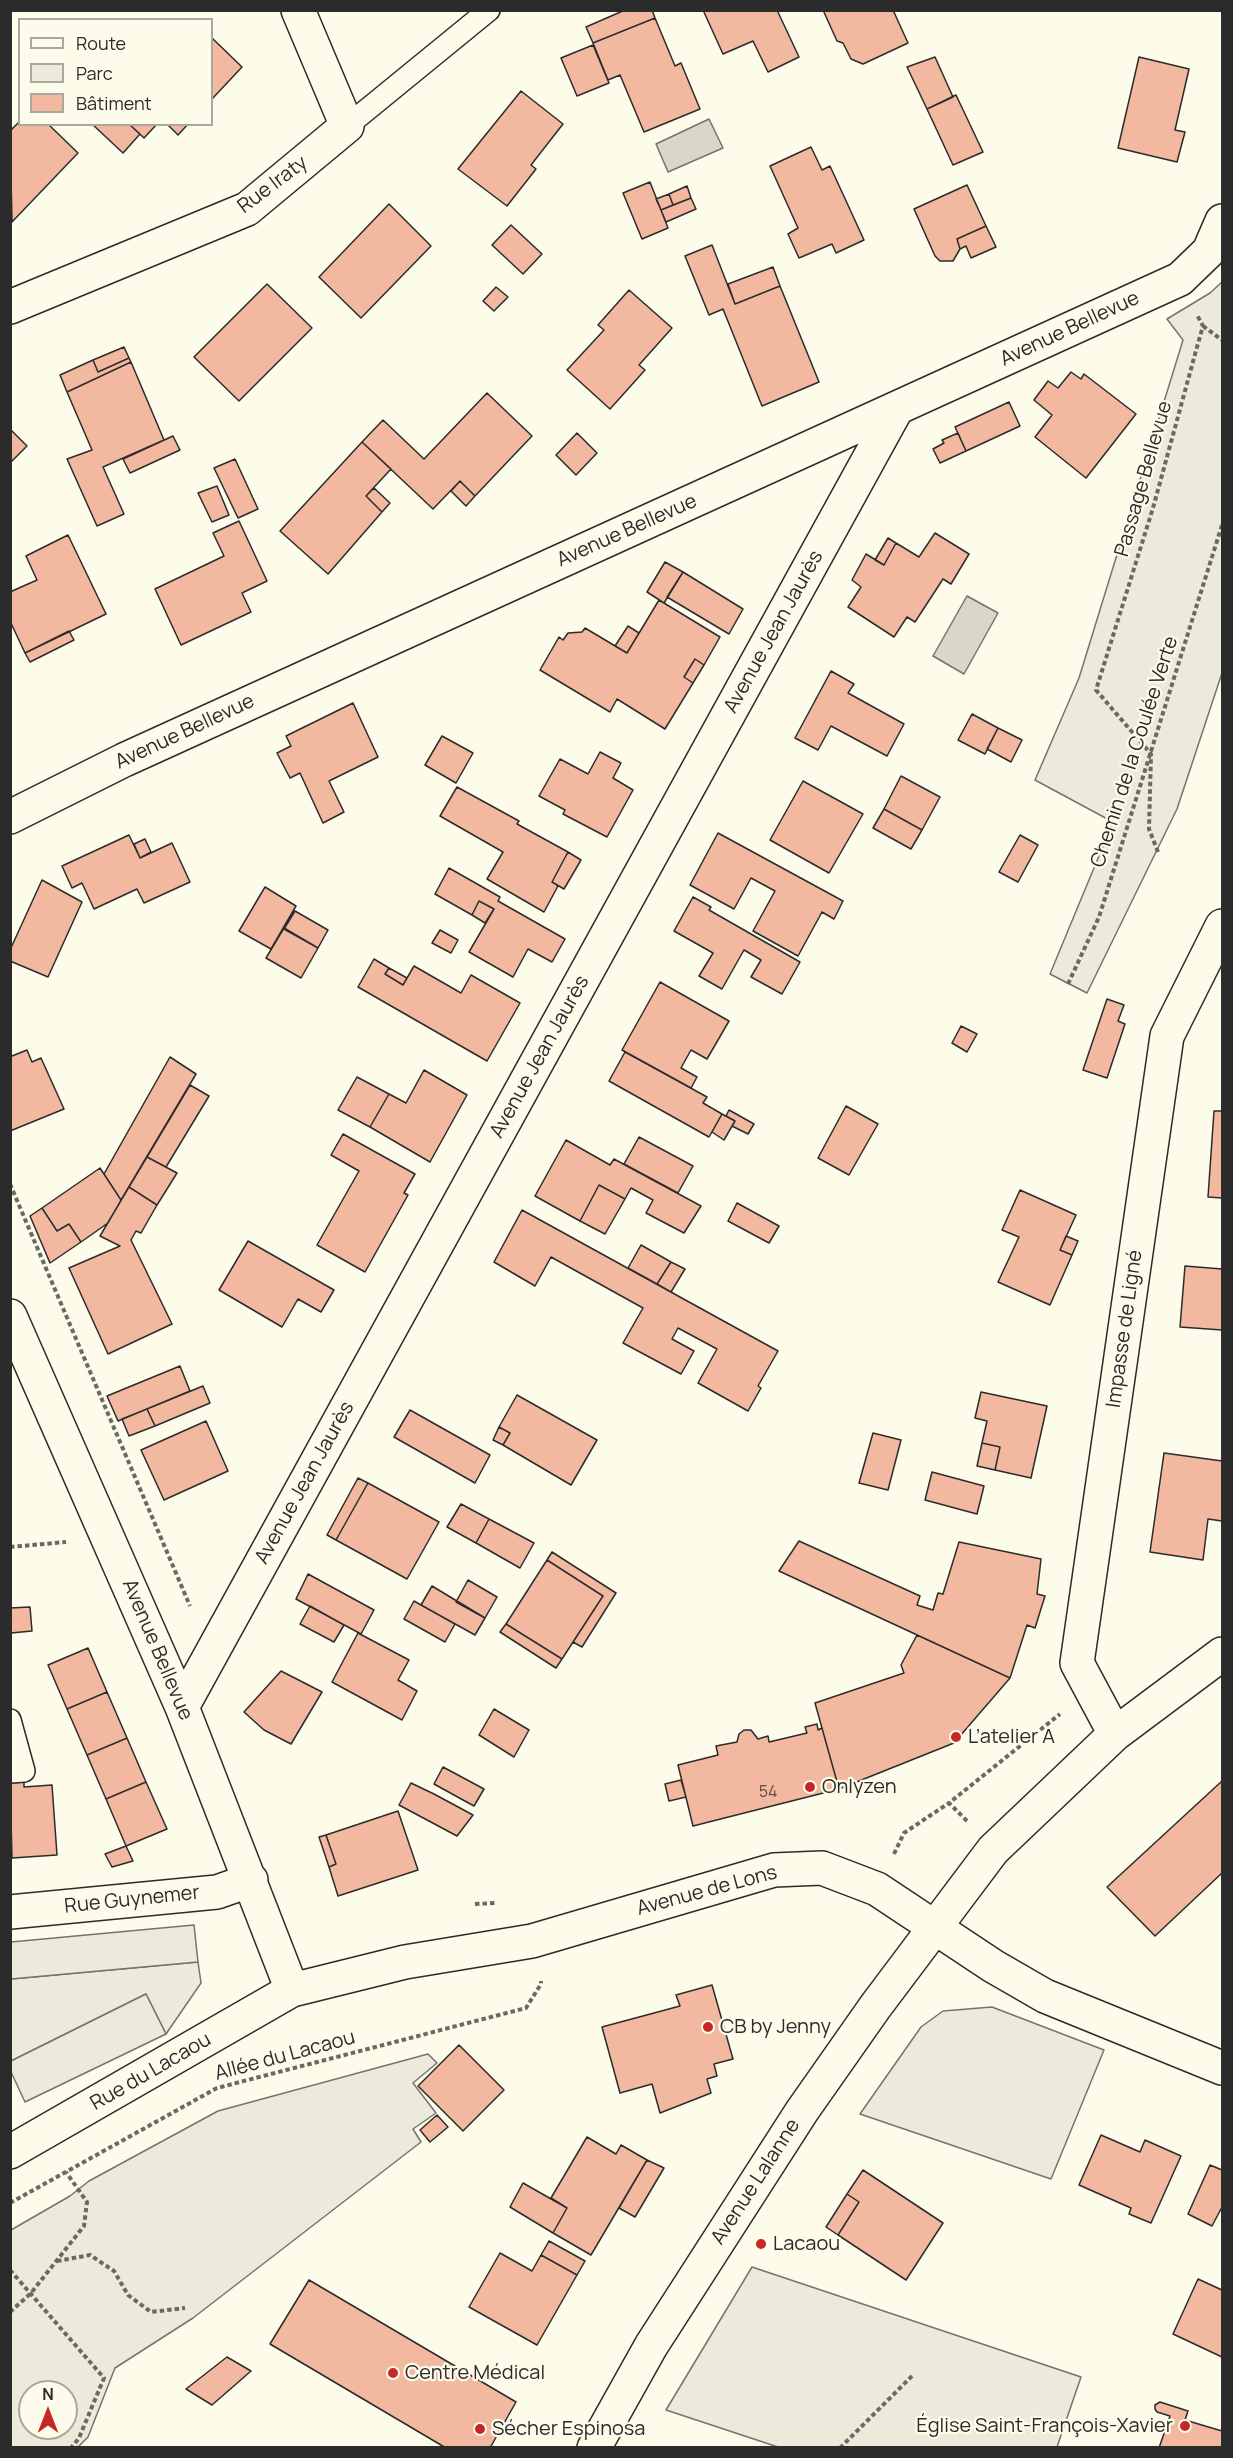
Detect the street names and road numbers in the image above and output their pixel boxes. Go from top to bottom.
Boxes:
street label: Rue Iraty [233,151,313,219]
street label: Avenue Bellevue [997,286,1143,372]
street label: Passage Bellevue [1110,398,1178,560]
street label: Avenue Bellevue [553,489,701,573]
street label: Avenue Jean Jaurès [719,547,829,717]
street label: Chemin de la Coulée Verte [1086,633,1184,871]
street label: Avenue Bellevue [112,689,258,775]
street label: Avenue Jean Jaurès [485,972,595,1142]
street label: Impasse de Ligné [1102,1249,1148,1409]
street label: Avenue Jean Jaurès [250,1398,360,1568]
street label: Avenue Bellevue [116,1576,198,1724]
street label: Avenue de Lons [634,1861,780,1921]
street label: Rue Guynemer [63,1881,201,1919]
street label: Allée du Lacaou [212,2026,358,2086]
street label: Rue du Lacaou [87,2028,215,2116]
street label: Avenue Lalanne [706,2115,806,2249]

